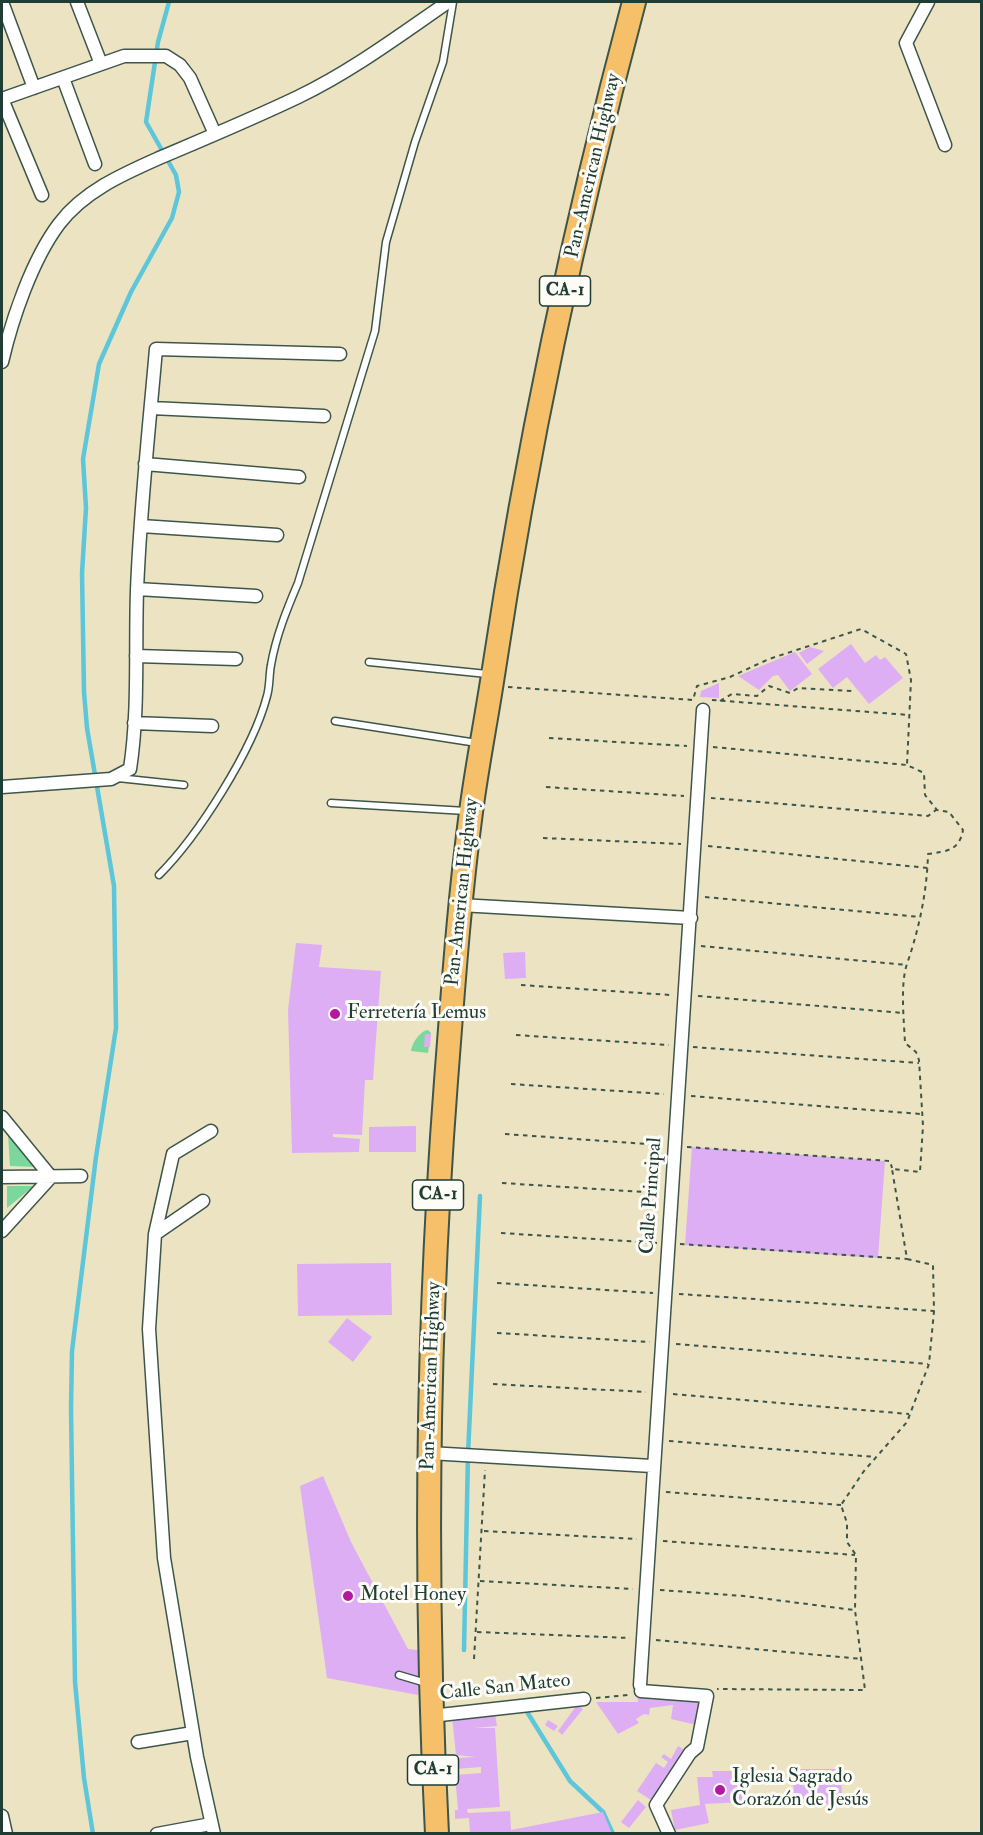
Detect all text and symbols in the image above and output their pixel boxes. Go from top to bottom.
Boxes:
street label: Pan-American Highway [561,71,627,261]
road number: CA-1 [540,276,590,306]
street label: Pan-American Highway [441,797,485,987]
place label: Ferretería Lemus [347,1002,486,1026]
marker: Ferretería Lemus [328,1007,342,1021]
street label: Calle Principal [636,1137,668,1255]
road number: CA-1 [412,1180,464,1210]
street label: Pan-American Highway [417,1281,447,1471]
place label: Motel Honey [360,1584,466,1608]
marker: Motel Honey [341,1589,355,1603]
street label: Calle San Mateo [438,1669,572,1707]
road number: CA-1 [408,1755,458,1785]
place label: Iglesia Sagrado Corazón de Jesús [732,1766,868,1813]
marker: Iglesia Sagrado Corazón de Jesús [713,1783,727,1797]

